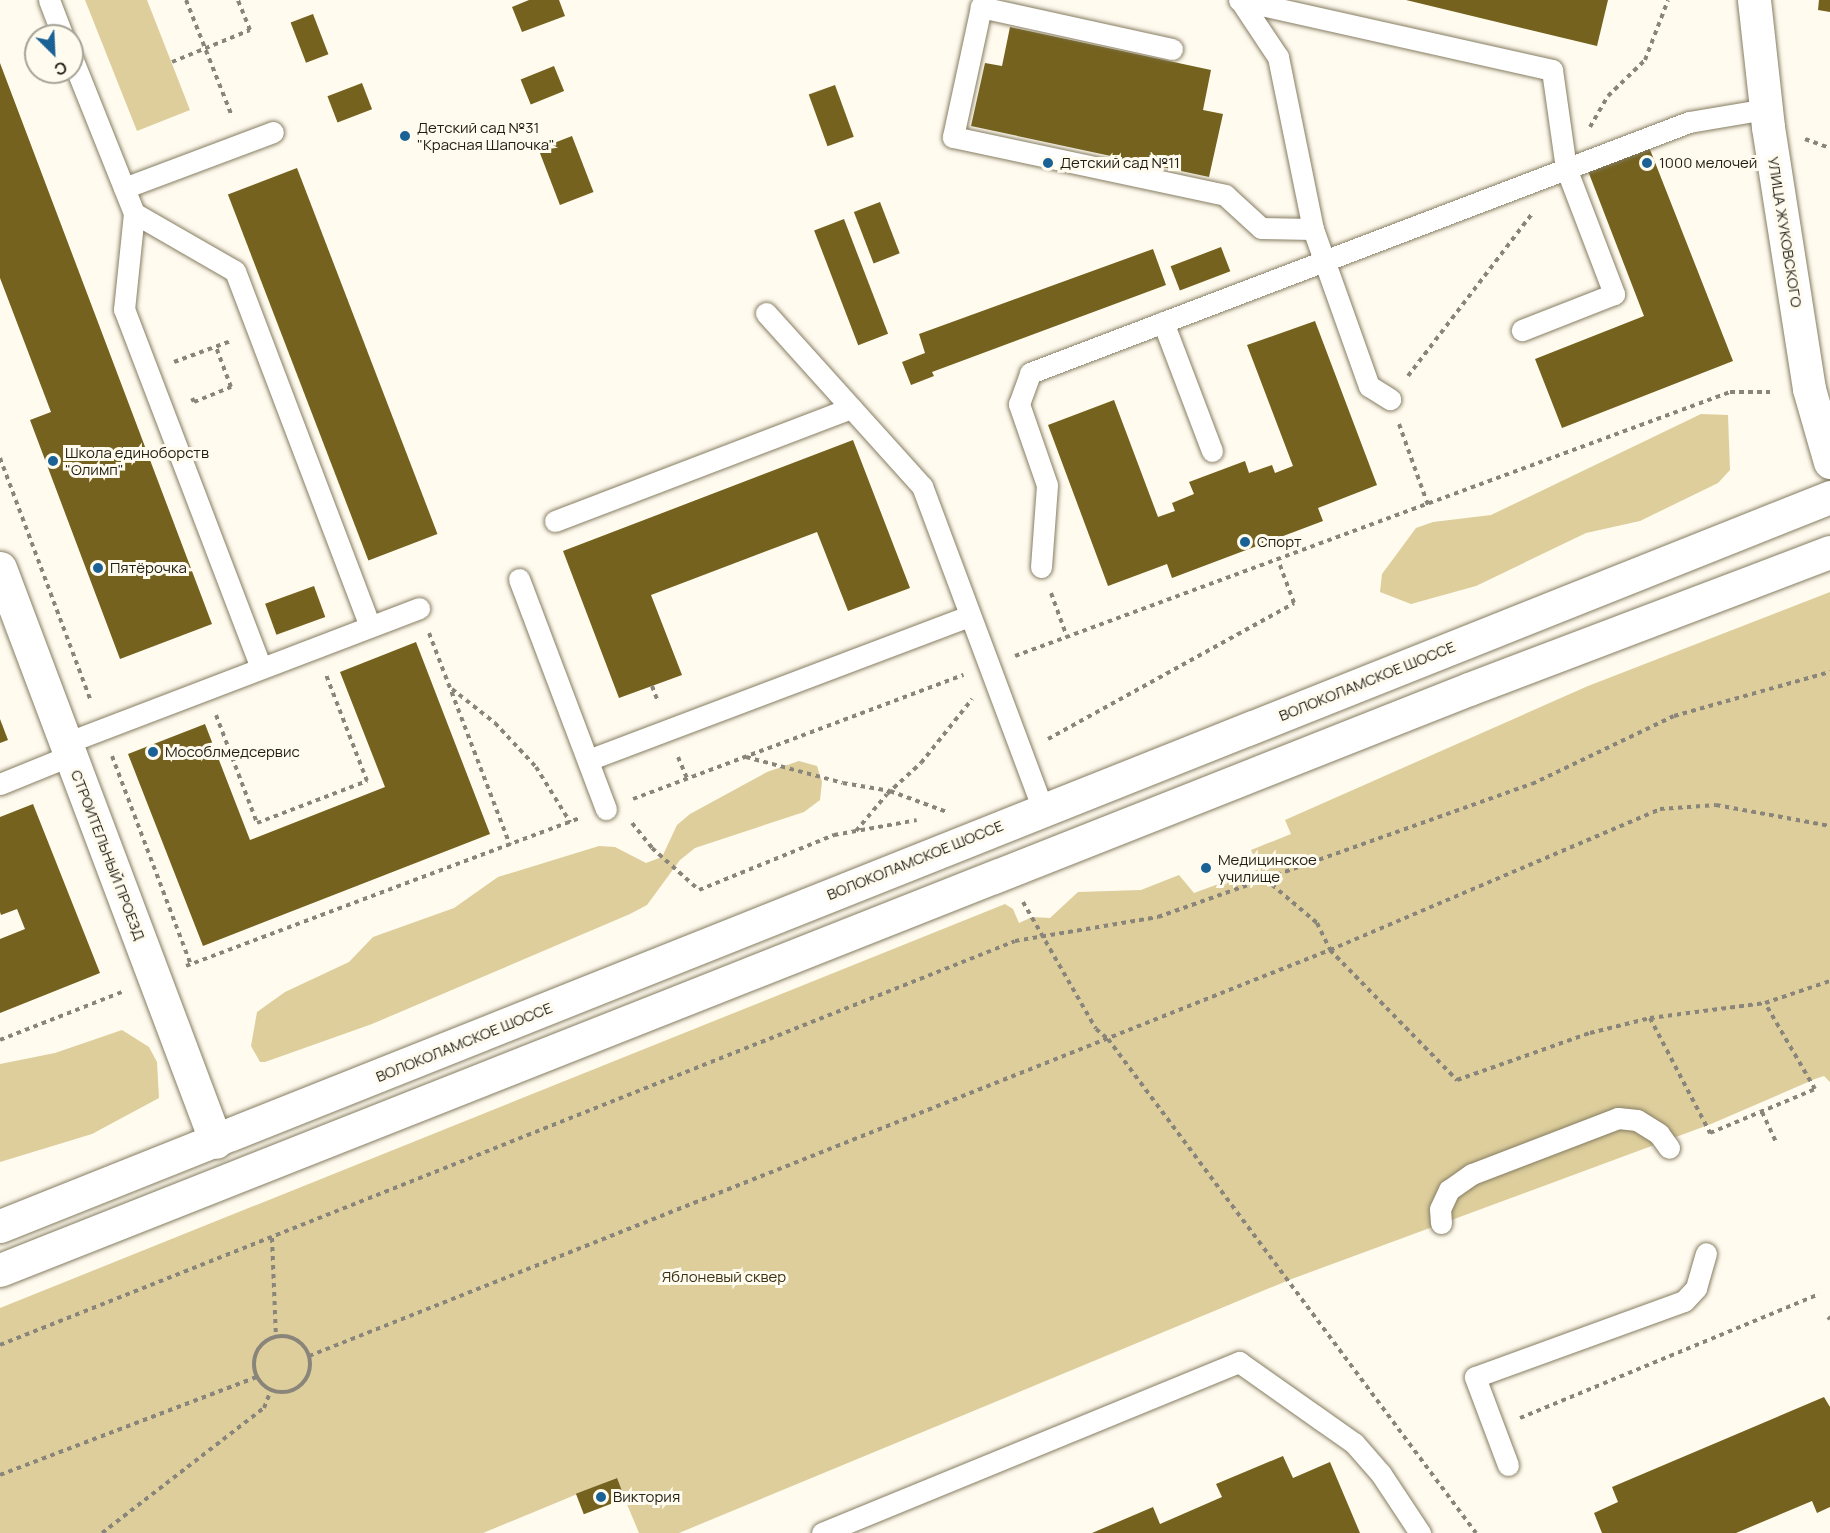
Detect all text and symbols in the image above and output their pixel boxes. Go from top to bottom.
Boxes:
north arrow [24,24,84,84]
text: С [51,56,70,81]
place label: Детский сад №31 "Красная Шапочка" [417,118,555,153]
marker: Детский сад №31 "Красная Шапочка" [398,129,412,143]
place label: Детский сад №11 [1060,154,1180,172]
place label: 1000 мелочей [1659,154,1757,172]
street label: УЛИЦА ЖУКОВСКОГО [1764,155,1806,309]
marker: Детский сад №11 [1041,156,1055,170]
marker: 1000 мелочей [1640,156,1654,170]
place label: Школа единоборств "Олимп" [65,443,209,478]
marker: Школа единоборств "Олимп" [46,454,60,468]
place label: Спорт [1257,533,1302,551]
marker: Спорт [1238,535,1252,549]
place label: Пятёрочка [110,559,187,577]
marker: Пятёрочка [91,561,105,575]
street label: ВОЛОКОЛАМСКОЕ ШОССЕ [1276,637,1458,725]
place label: Мособлмедсервис [165,743,300,761]
marker: Мособлмедсервис [146,745,160,759]
street label: СТРОИТЕЛЬНЫЙ ПРОЕЗД [67,767,149,943]
street label: ВОЛОКОЛАМСКОЕ ШОССЕ [824,816,1006,904]
place label: Медицинское училище [1218,850,1317,885]
marker: Медицинское училище [1199,861,1213,875]
street label: ВОЛОКОЛАМСКОЕ ШОССЕ [373,998,555,1086]
park label: Яблоневый сквер [662,1268,786,1286]
place label: Виктория [613,1488,680,1506]
marker: Виктория [594,1490,608,1504]

